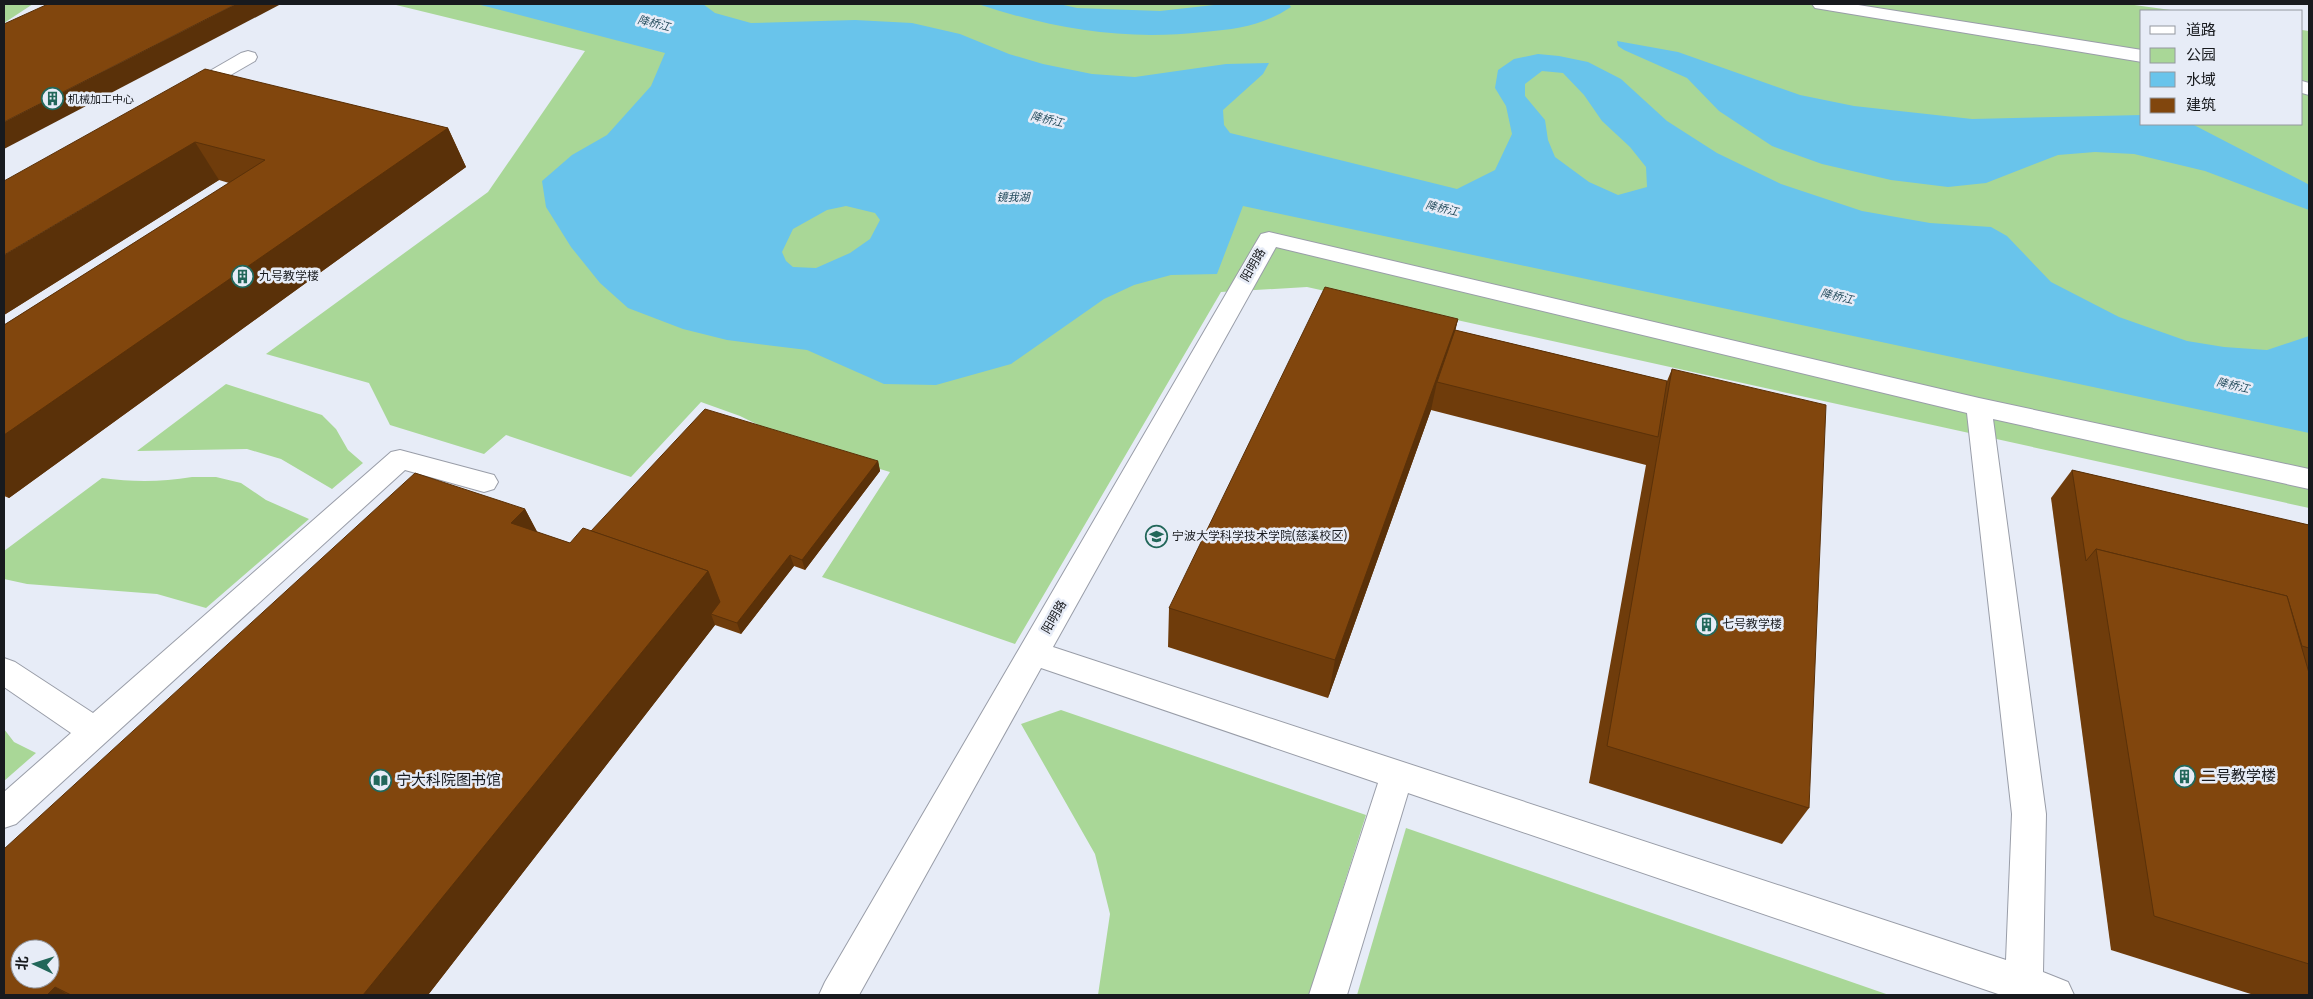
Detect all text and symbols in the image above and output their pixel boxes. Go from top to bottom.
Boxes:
legend [2140,10,2303,125]
water label: 降桥江 [636,13,672,34]
text: 道路 [2186,21,2216,39]
text: 公园 [2186,46,2216,64]
text: 水域 [2186,71,2216,89]
building icon: 机械加工中心 [40,87,64,111]
place label: 机械加工中心 [68,93,134,106]
text: 建筑 [2186,96,2216,114]
water label: 降桥江 [1029,109,1065,130]
water label: 镜我湖 [997,191,1031,204]
water label: 降桥江 [1424,198,1460,219]
street label: 阳明路 [1238,246,1268,284]
building icon: 九号教学楼 [231,264,255,288]
place label: 九号教学楼 [259,269,319,283]
water label: 降桥江 [1819,286,1855,307]
water label: 降桥江 [2215,375,2251,396]
school or university icon: 宁波大学科学技术学院(慈溪校区) [1144,524,1168,548]
place label: 宁波大学科学技术学院(慈溪校区) [1172,529,1348,543]
street label: 阳明路 [1039,598,1069,636]
building icon: 七号教学楼 [1694,612,1718,636]
place label: 七号教学楼 [1722,617,1782,631]
building icon: 二号教学楼 [2173,764,2197,788]
place label: 二号教学楼 [2201,767,2276,785]
library icon: 宁大科院图书馆 [368,768,392,792]
place label: 宁大科院图书馆 [396,771,501,789]
north arrow [10,939,60,989]
text: 北 [14,956,31,971]

